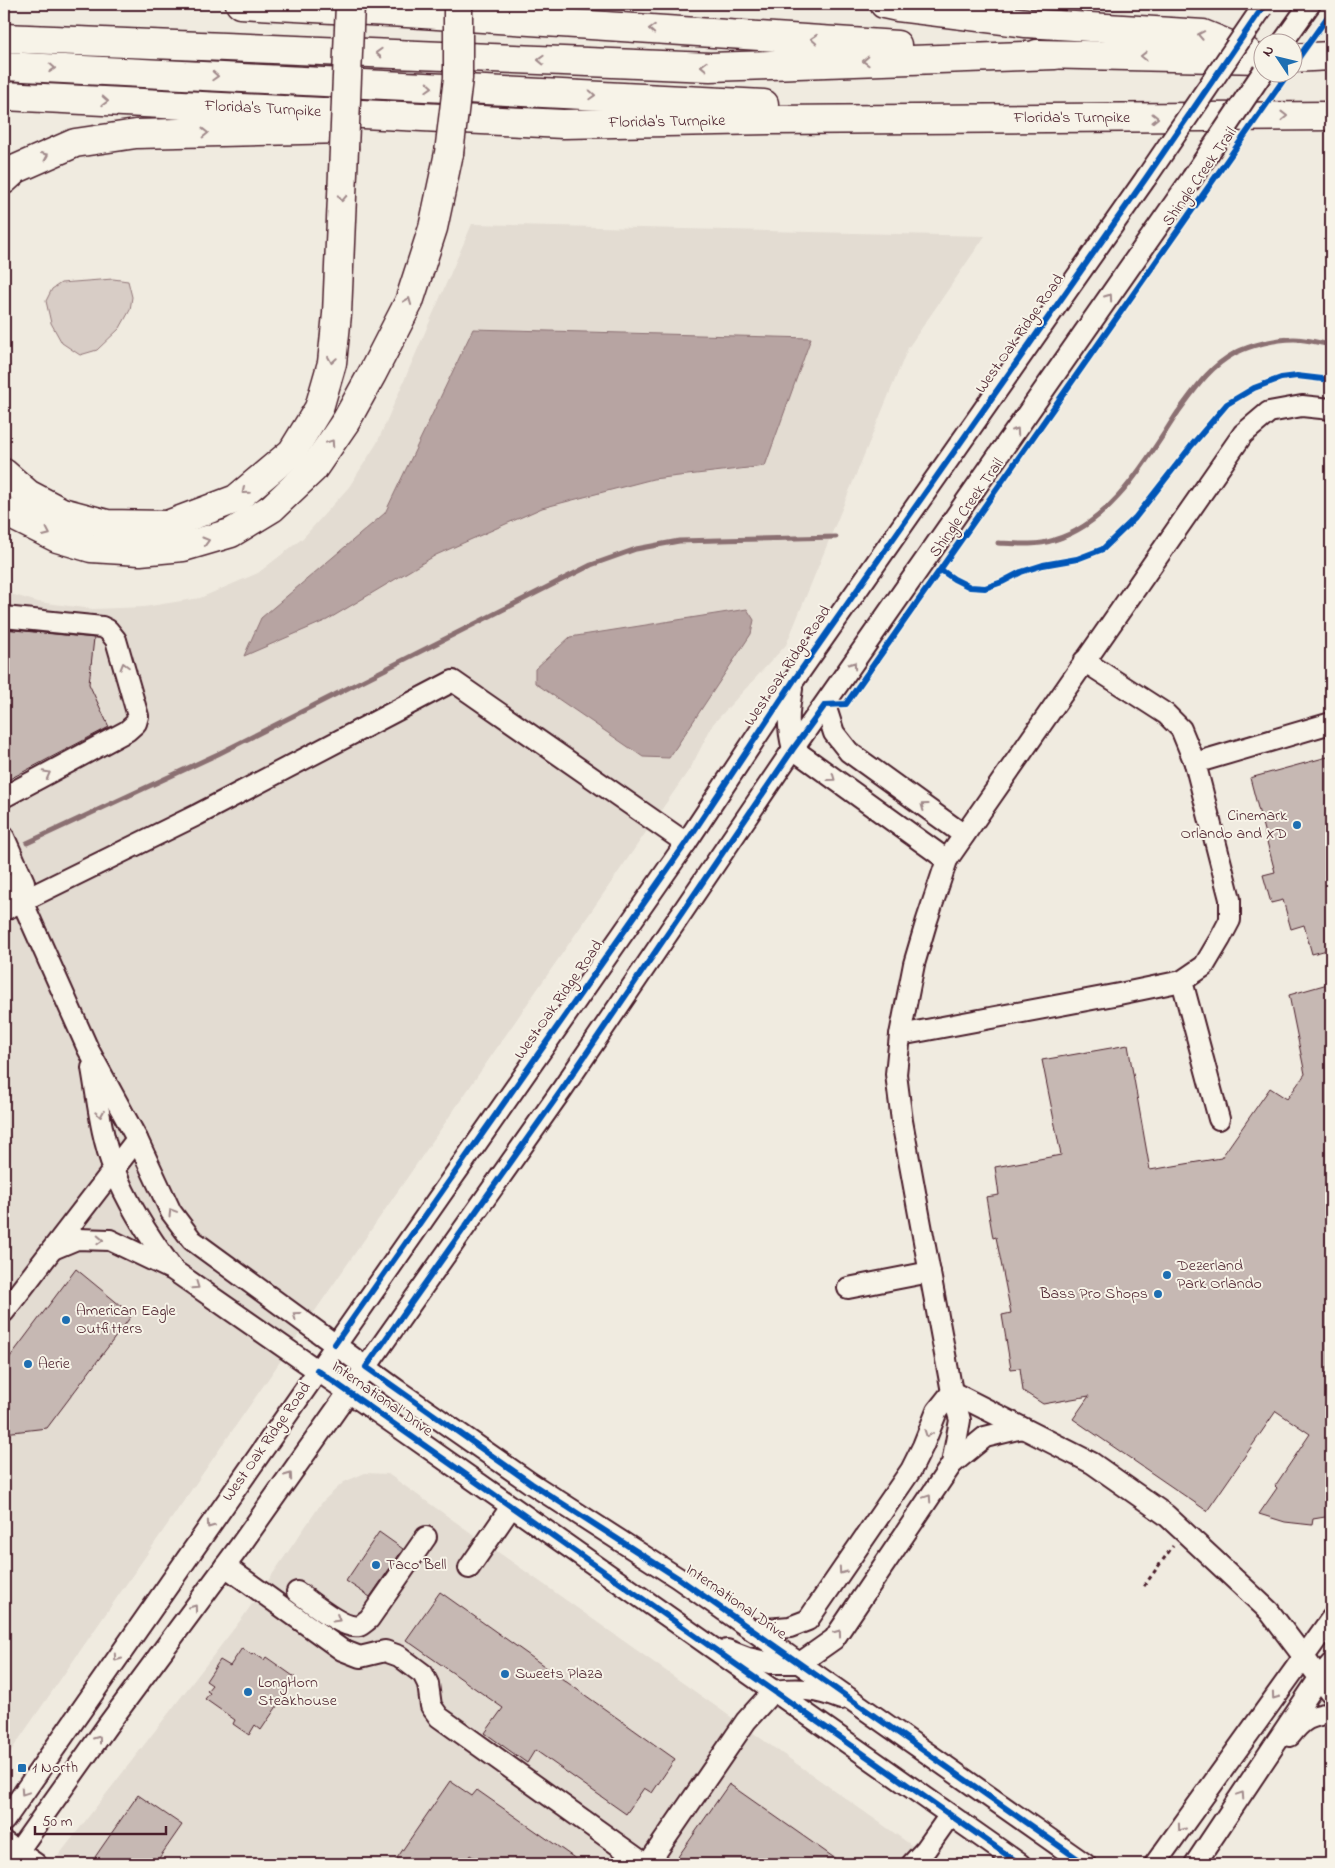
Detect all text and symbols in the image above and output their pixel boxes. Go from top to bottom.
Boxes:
one-way arrow [648,23,656,34]
one-way arrow [1196,30,1205,40]
north arrow [1252,32,1302,82]
one-way arrow [810,34,818,45]
text: N [1257,42,1280,61]
one-way arrow [375,48,382,58]
one-way arrow [1140,51,1148,61]
one-way arrow [537,54,545,65]
one-way arrow [862,56,870,67]
one-way arrow [699,61,707,71]
one-way arrow [49,63,57,74]
one-way arrow [211,71,219,82]
one-way arrow [426,82,434,92]
one-way arrow [588,90,596,101]
street label: Florida's Turnpike [203,94,323,124]
one-way arrow [101,95,109,106]
street label: Florida's Turnpike [1013,106,1131,130]
street label: Florida's Turnpike [608,109,726,135]
one-way arrow [1280,111,1288,122]
one-way arrow [1152,113,1159,123]
street label: Shingle Creek Trail [1157,122,1243,232]
one-way arrow [201,128,209,138]
one-way arrow [40,152,49,162]
one-way arrow [337,194,348,202]
street label: West Oak Ridge Road [970,269,1070,399]
one-way arrow [1103,293,1112,303]
one-way arrow [402,297,413,306]
one-way arrow [327,355,337,364]
one-way arrow [1010,427,1019,436]
one-way arrow [325,440,334,449]
street label: Shingle Creek Trail [924,453,1010,563]
one-way arrow [242,486,251,495]
one-way arrow [42,526,51,537]
one-way arrow [201,536,209,546]
street label: West Oak Ridge Road [739,601,837,731]
one-way arrow [847,661,856,670]
one-way arrow [119,663,129,671]
one-way arrow [42,770,51,780]
one-way arrow [827,772,836,781]
one-way arrow [920,803,930,812]
place label: Cinemark Orlando and XD [1181,804,1288,846]
marker: Cinemark Orlando and XD [1291,819,1303,831]
street label: West Oak Ridge Road [509,935,609,1065]
one-way arrow [94,1110,105,1119]
one-way arrow [169,1208,179,1217]
one-way arrow [96,1235,104,1245]
place label: Dezerland Park Orlando [1176,1254,1262,1296]
marker: Dezerland Park Orlando [1161,1269,1173,1281]
one-way arrow [191,1280,200,1289]
place label: Bass Pro Shops [1039,1282,1148,1306]
marker: Bass Pro Shops [1152,1288,1164,1300]
place label: American Eagle Outfitters [76,1299,176,1341]
one-way arrow [293,1313,302,1321]
marker: American Eagle Outfitters [60,1314,72,1326]
place label: Aerie [38,1352,71,1376]
street label: International Drive [326,1355,438,1443]
marker: Aerie [22,1358,34,1370]
street label: West Oak Ridge Road [217,1377,317,1507]
one-way arrow [924,1429,934,1438]
one-way arrow [283,1472,292,1482]
one-way arrow [922,1495,931,1504]
one-way arrow [207,1519,216,1529]
place label: Taco Bell [386,1553,447,1577]
street label: International Drive [680,1558,792,1646]
marker: Taco Bell [370,1559,382,1571]
one-way arrow [839,1565,848,1575]
one-way arrow [189,1605,197,1614]
one-way arrow [332,1613,341,1623]
one-way arrow [832,1629,841,1639]
one-way arrow [114,1652,123,1662]
place label: Sweets Plaza [515,1662,603,1686]
marker: Sweets Plaza [499,1668,511,1680]
place label: LongHorn Steakhouse [258,1671,338,1713]
marker: LongHorn Steakhouse [242,1686,254,1698]
one-way arrow [1273,1690,1281,1699]
one-way arrow [92,1735,101,1745]
place label: 1 North [32,1756,78,1780]
marker: 1 North [16,1762,28,1774]
one-way arrow [21,1786,30,1795]
one-way arrow [1235,1791,1245,1800]
scale bar [35,1803,166,1835]
text: 50 m [42,1811,73,1833]
one-way arrow [1178,1823,1187,1832]

